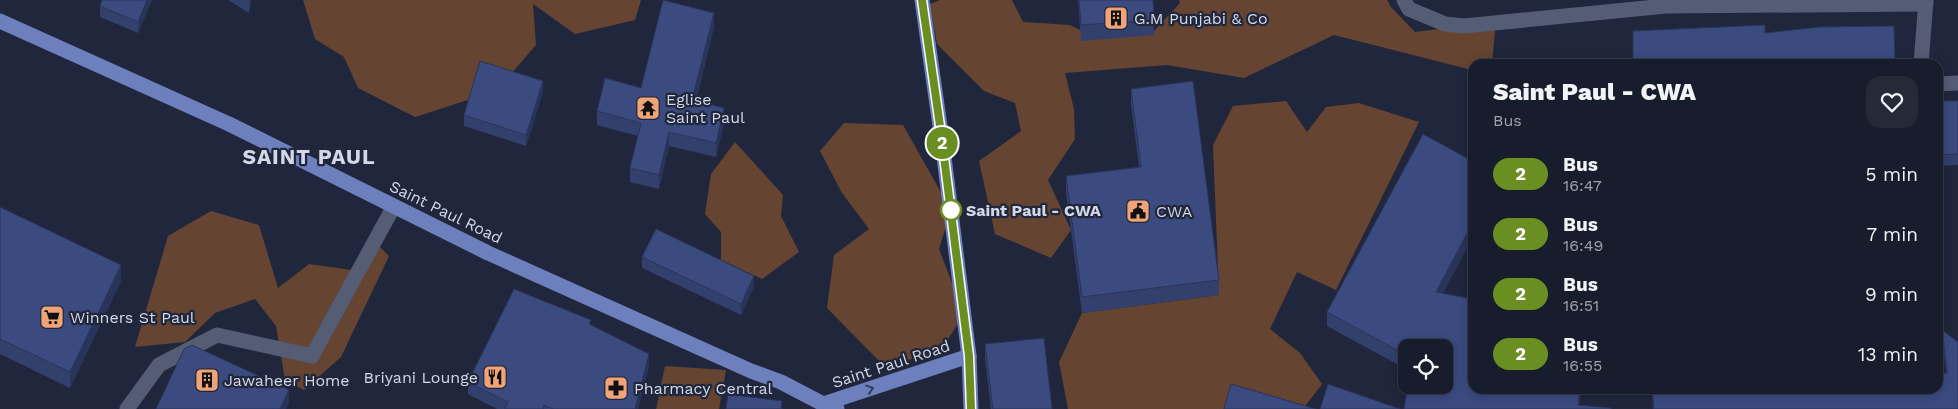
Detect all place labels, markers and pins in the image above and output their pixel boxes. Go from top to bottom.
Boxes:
building icon: G.M Punjabi & Co [1103,5,1129,31]
place label: G.M Punjabi & Co [1134,9,1268,28]
place label: Eglise Saint Paul [666,90,745,127]
temple icon: Eglise Saint Paul [635,95,661,121]
public building icon: CWA [1125,198,1151,224]
marker: Saint Paul - CWA [940,199,962,221]
place label: Saint Paul - CWA [966,201,1101,220]
place label: CWA [1156,202,1193,221]
supermarket icon: Winners St Paul [39,304,65,330]
place label: Winners St Paul [70,308,195,327]
restaurant icon: Briyani Lounge [482,364,508,390]
building icon: Jawaheer Home [194,367,220,393]
place label: Briyani Lounge [364,368,478,387]
place label: Jawaheer Home [224,371,350,390]
pharmacy icon: Pharmacy Central [603,375,629,401]
place label: Pharmacy Central [634,379,773,398]

